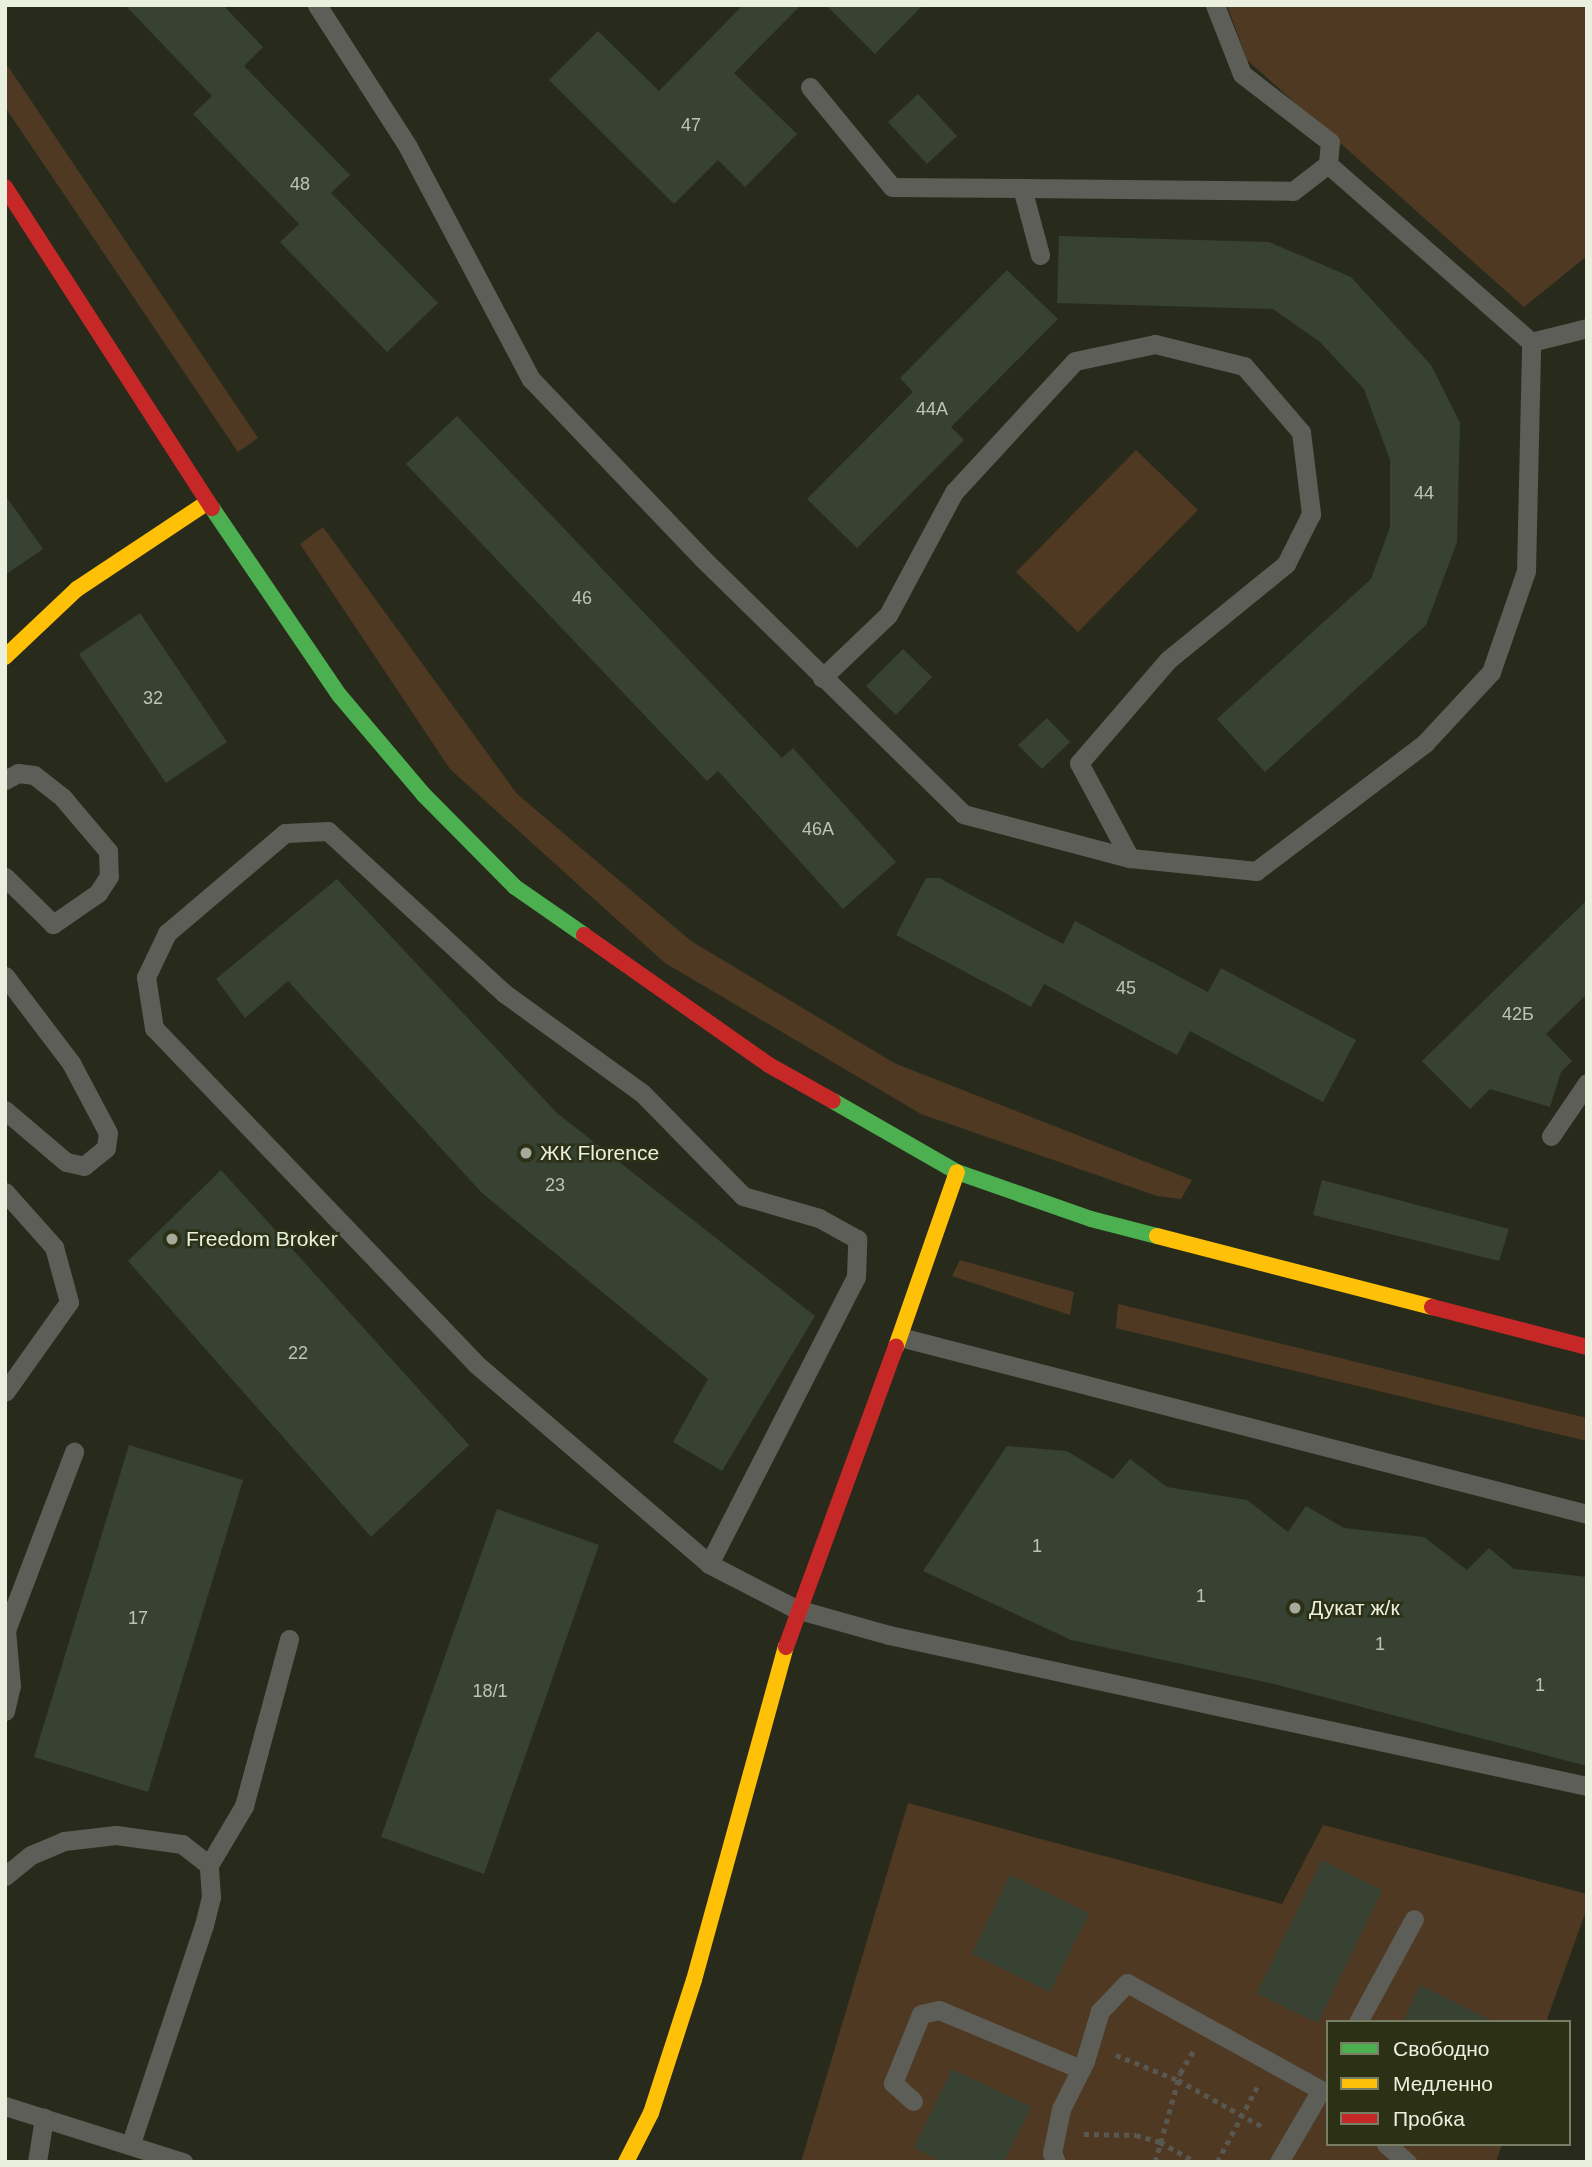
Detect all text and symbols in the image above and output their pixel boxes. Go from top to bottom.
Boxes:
house number: 47 [681,114,701,136]
house number: 48 [290,173,310,195]
house number: 44А [916,398,948,420]
house number: 44 [1414,482,1434,504]
house number: 46 [572,587,592,609]
house number: 32 [143,687,163,709]
house number: 46А [802,818,834,840]
house number: 45 [1116,977,1136,999]
house number: 42Б [1502,1003,1534,1025]
place label: ЖК Florence [540,1140,659,1166]
marker: ЖК Florence [518,1145,534,1161]
house number: 23 [545,1174,565,1196]
place label: Freedom Broker [186,1226,338,1252]
marker: Freedom Broker [164,1231,180,1247]
house number: 22 [288,1342,308,1364]
house number: 1 [1032,1535,1042,1557]
house number: 1 [1196,1585,1206,1607]
place label: Дукат ж/к [1309,1595,1400,1621]
marker: Дукат ж/к [1287,1600,1303,1616]
house number: 17 [128,1607,148,1629]
house number: 1 [1375,1633,1385,1655]
house number: 1 [1535,1674,1545,1696]
house number: 18/1 [472,1680,508,1702]
legend [1326,2020,1571,2146]
text: Свободно [1393,2037,1490,2060]
text: Медленно [1393,2072,1493,2095]
text: Пробка [1393,2107,1465,2130]

